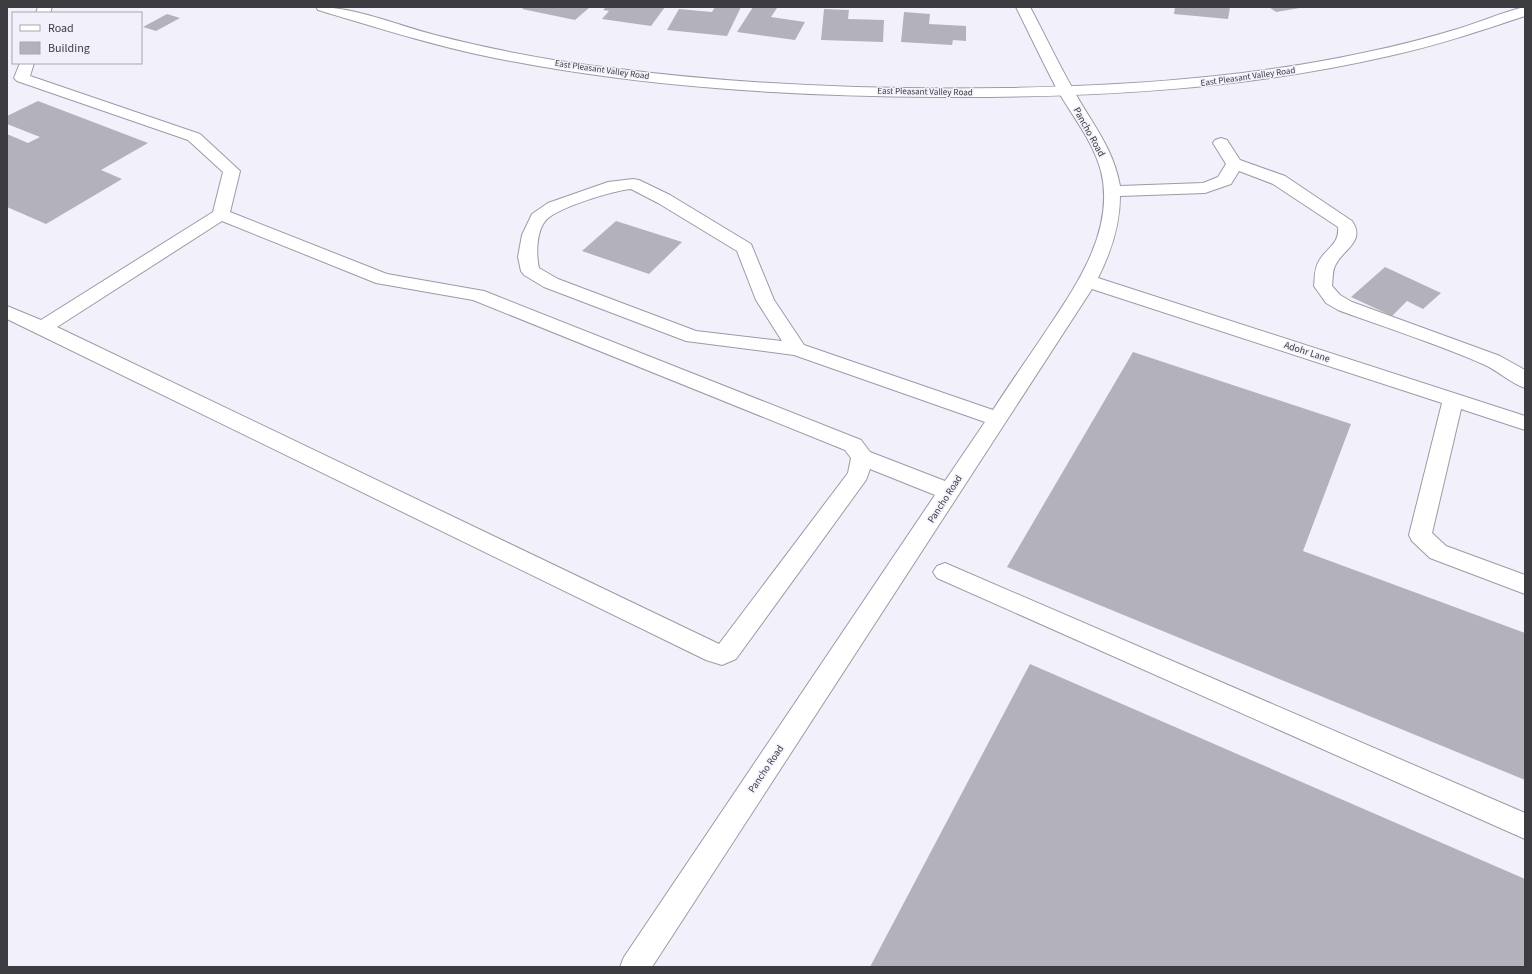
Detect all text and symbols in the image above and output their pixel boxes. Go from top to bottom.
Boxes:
legend [12,12,142,64]
text: Road [48,20,74,37]
text: Building [48,40,90,57]
street label: East Pleasant Valley Road [554,57,650,83]
street label: East Pleasant Valley Road [1200,64,1296,90]
street label: East Pleasant Valley Road [877,85,973,99]
street label: Pancho Road [1070,105,1108,159]
street label: Adohr Lane [1282,338,1332,366]
street label: Pancho Road [924,472,966,526]
street label: Pancho Road [745,742,787,796]

